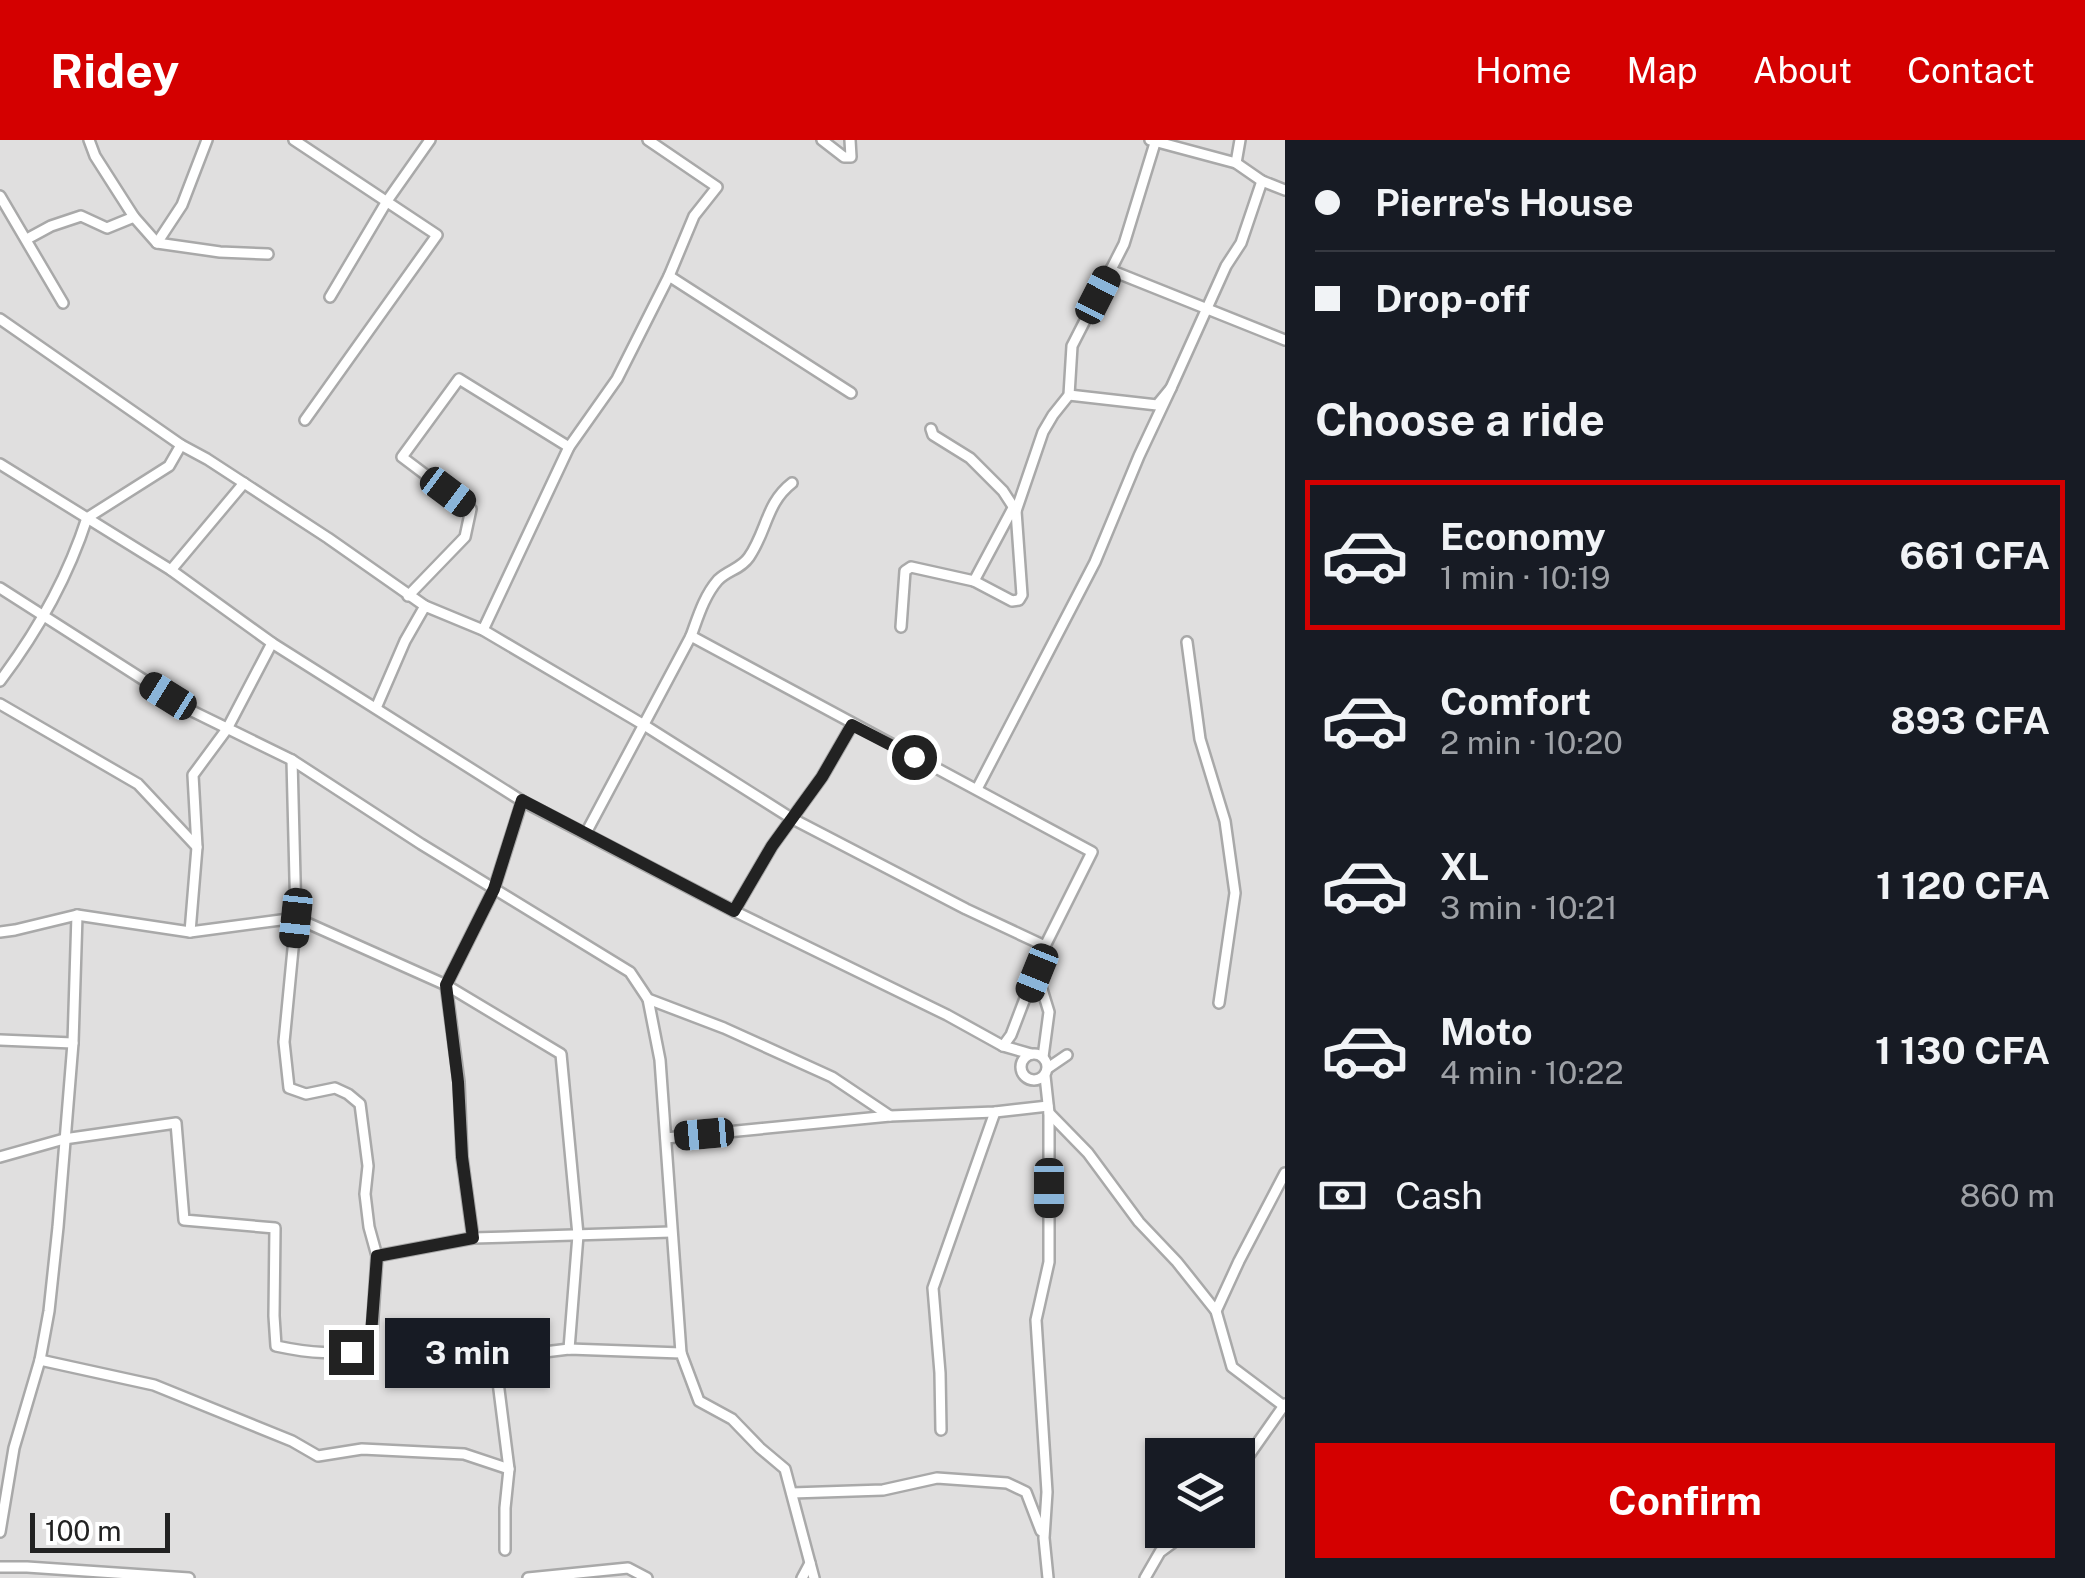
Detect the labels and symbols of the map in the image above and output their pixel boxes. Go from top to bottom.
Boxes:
car [1071,261,1125,329]
car [415,462,481,522]
car [135,667,201,725]
route start [892,735,937,780]
car [278,887,314,949]
car [1012,940,1062,1006]
car [673,1116,735,1152]
car [1034,1158,1064,1218]
callout: 3 min [386,1317,551,1387]
route end [329,1330,374,1375]
scale bar [30,1508,170,1552]

